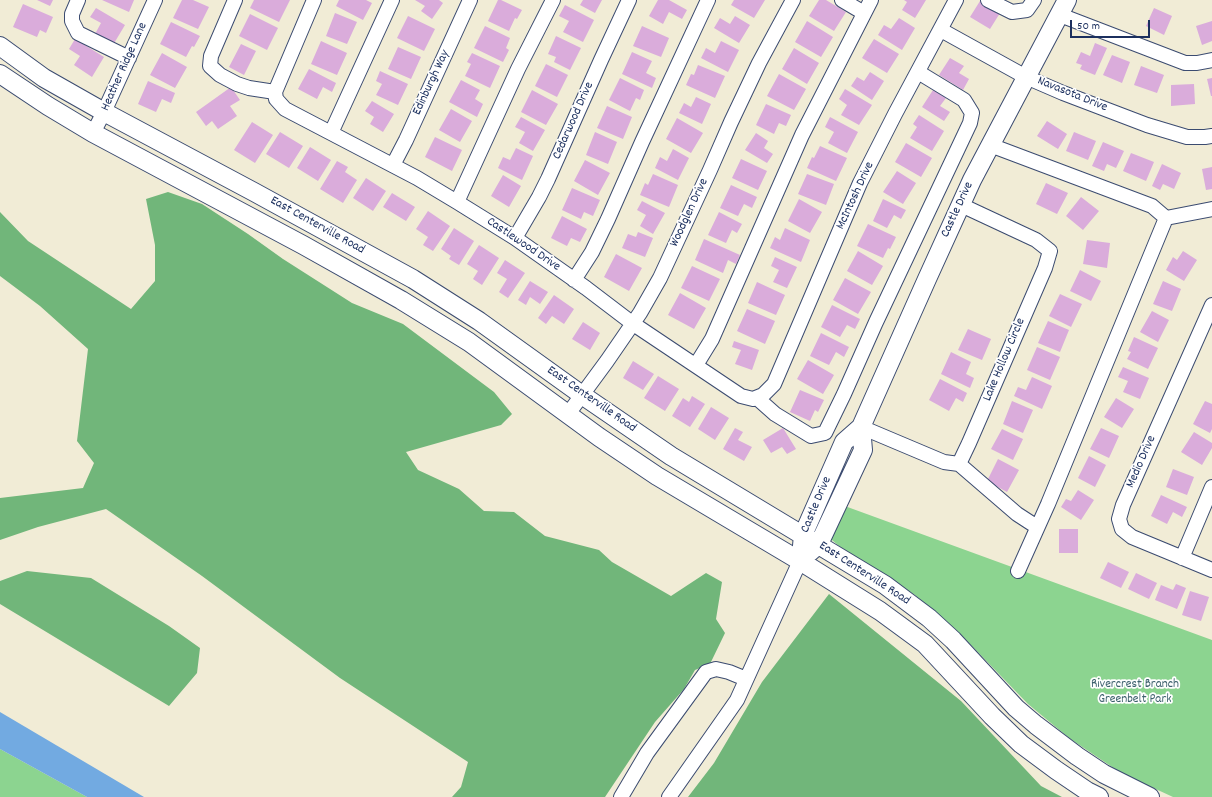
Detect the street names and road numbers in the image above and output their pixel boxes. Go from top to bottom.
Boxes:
street label: Heather Ridge Lane [99,20,151,114]
street label: Edinburgh Way [410,48,454,118]
street label: Navasota Drive [1035,74,1109,116]
street label: Cedarwood Drive [550,80,598,162]
street label: McIntosh Drive [834,160,878,232]
street label: Woodglen Drive [667,176,713,250]
street label: Castle Drive [938,180,978,240]
street label: East Centerville Road [267,194,367,258]
street label: Castlewood Drive [483,215,563,275]
street label: Lake Hollow Circle [980,316,1030,404]
street label: East Centerville Road [543,363,639,437]
street label: Medio Drive [1124,433,1160,491]
street label: Castle Drive [798,475,836,535]
street label: East Centerville Road [815,539,913,609]

